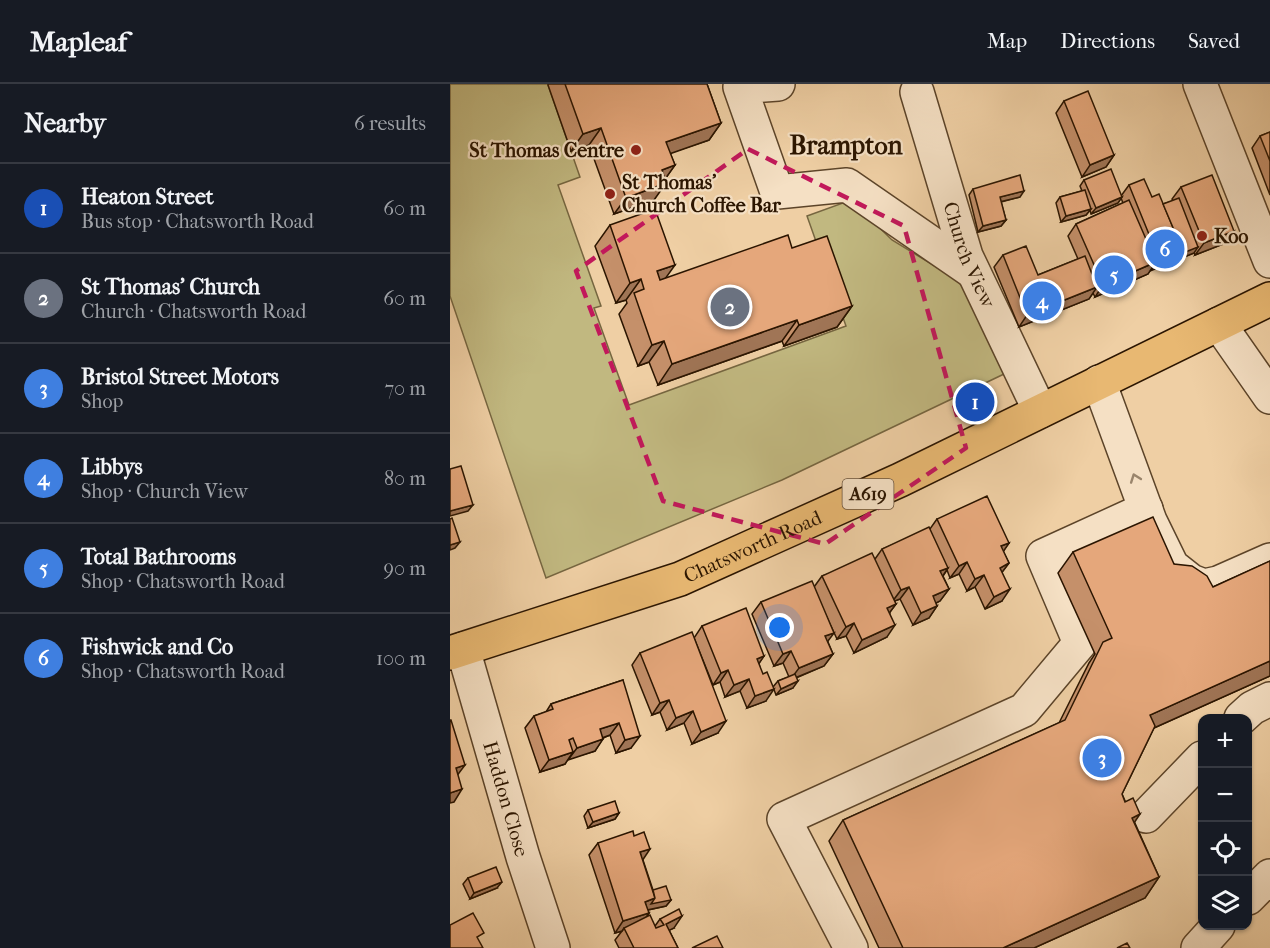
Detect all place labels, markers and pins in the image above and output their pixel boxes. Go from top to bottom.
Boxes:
place label: St Thomas Centre [469,139,624,162]
marker: St Thomas Centre [629,143,643,157]
place label: St Thomas' Church Coffee Bar [622,171,781,217]
marker: St Thomas' Church Coffee Bar [603,187,617,201]
place label: Koo [1214,225,1248,248]
pin: 6 [1146,226,1184,272]
marker: Koo [1195,229,1209,243]
pin: 5 [1094,252,1134,297]
pin: 4 [1022,278,1062,324]
pin: 2 [710,284,750,330]
pin: 1 [956,380,994,424]
pin: 3 [1082,736,1122,780]

